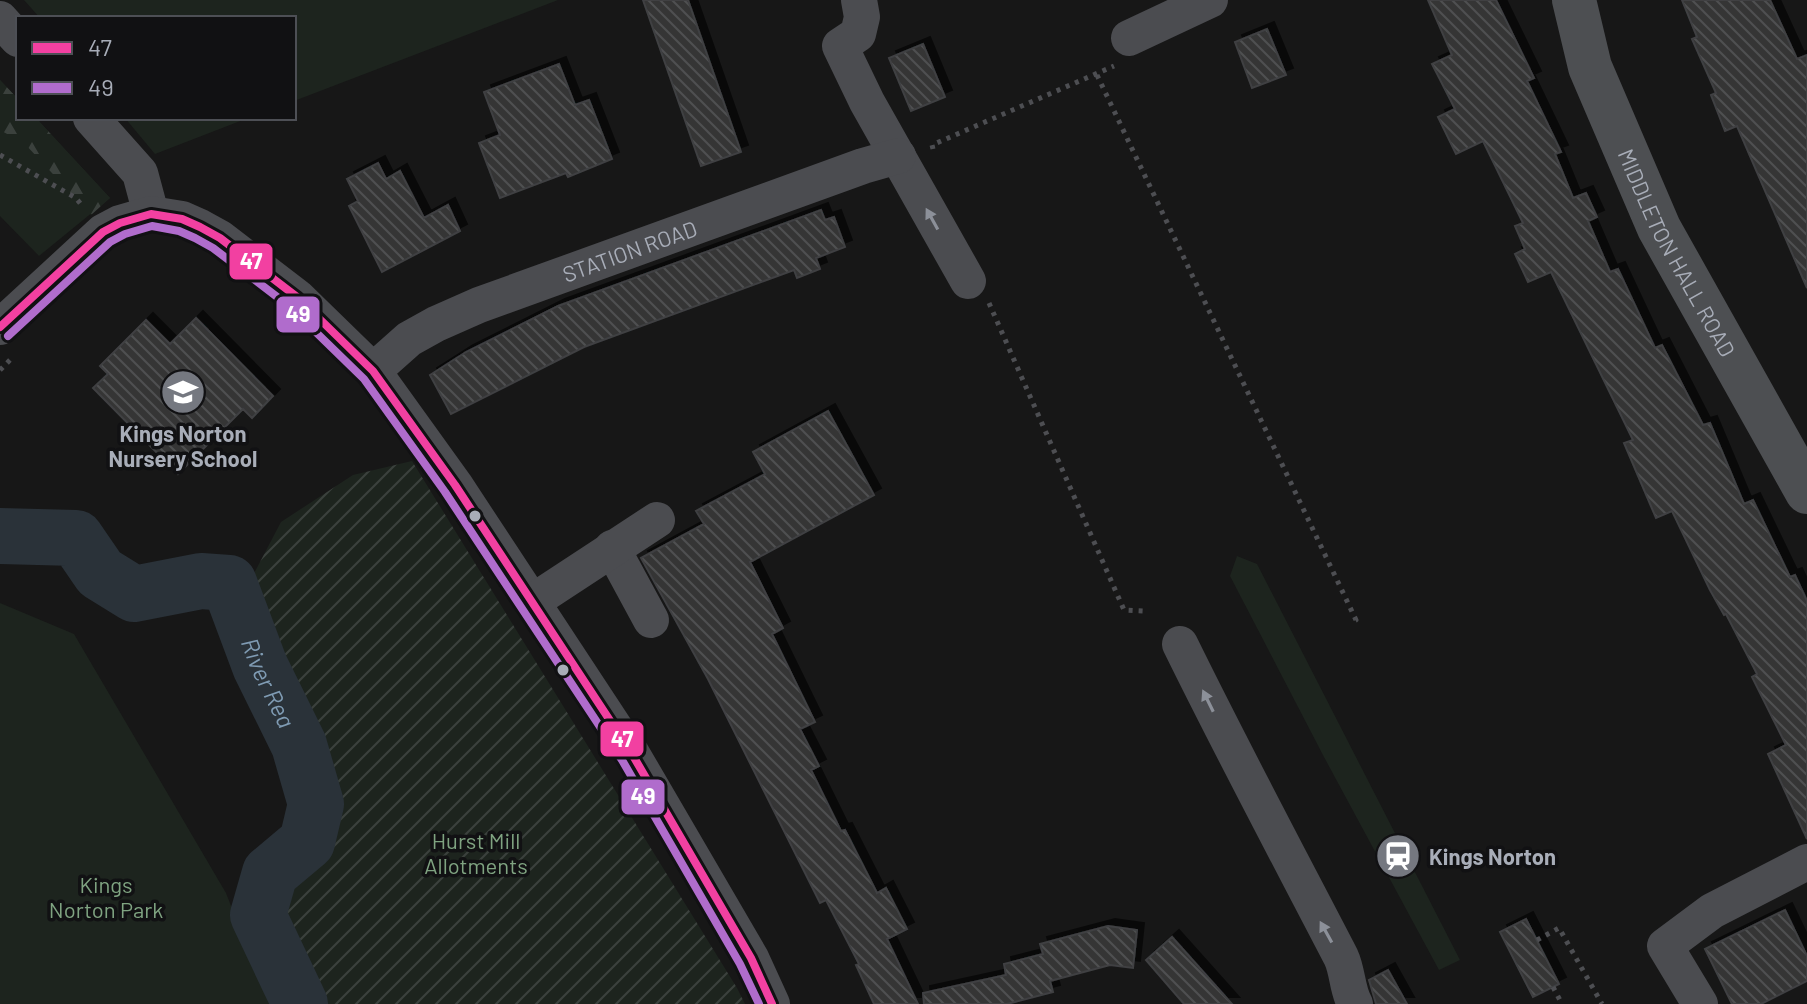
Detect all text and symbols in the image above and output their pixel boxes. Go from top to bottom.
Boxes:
legend [16,16,296,120]
text: 47 [88,32,112,61]
text: 49 [88,72,114,101]
street label: MIDDLETON HALL ROAD [1613,145,1741,361]
one-way arrow [925,208,939,230]
street label: STATION ROAD [559,214,700,287]
line badge: 47 [228,242,274,281]
text: 47 [240,247,262,273]
line badge: 49 [275,295,321,334]
text: 49 [286,300,311,326]
school or university icon: Kings Norton Nursery School [159,368,207,416]
place label: Kings Norton Nursery School [109,420,257,471]
unlabelled marker [467,508,483,524]
water label: River Rea [236,634,302,732]
unlabelled marker [555,662,571,678]
one-way arrow [1201,689,1215,712]
line badge: 47 [599,720,645,758]
text: 47 [611,725,633,751]
line badge: 49 [620,778,666,816]
text: 49 [631,782,656,808]
park label: Hurst Mill Allotments [424,827,528,878]
station icon: Kings Norton [1374,832,1422,880]
place label: Kings Norton [1429,843,1556,869]
park label: Kings Norton Park [49,871,163,922]
one-way arrow [1319,921,1333,944]

